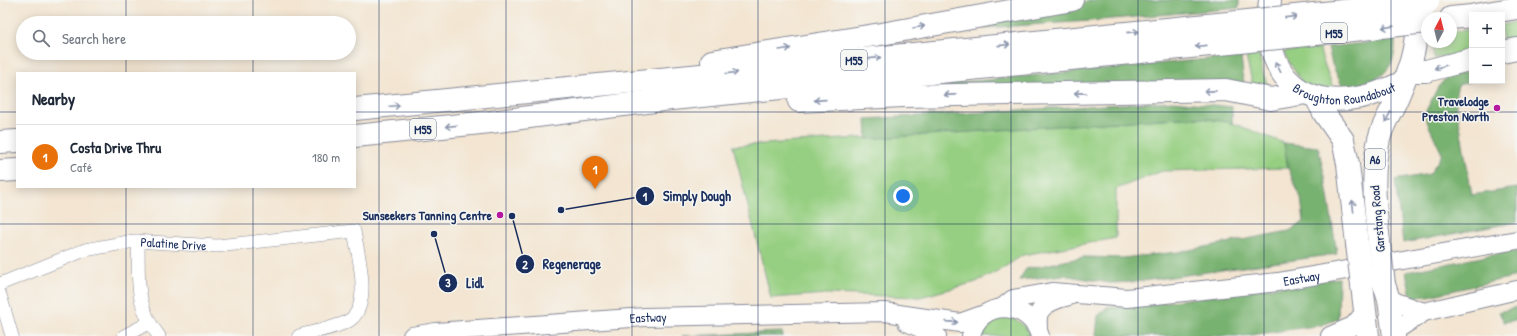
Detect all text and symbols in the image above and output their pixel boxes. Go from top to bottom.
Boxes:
north arrow [1421,12,1457,48]
map controls [1469,12,1505,84]
button: + [1469,12,1505,48]
one-way arrow [1284,13,1297,20]
search box [16,16,356,60]
one-way arrow [912,23,925,31]
road number: M55 [1321,23,1347,43]
one-way arrow [1382,23,1395,30]
icon: search [30,27,52,49]
text: Search here [62,28,126,49]
one-way arrow [1127,29,1140,36]
one-way arrow [997,42,1010,49]
one-way arrow [1195,42,1208,50]
one-way arrow [778,45,791,53]
button: − [1469,48,1505,84]
road number: M55 [841,50,867,70]
one-way arrow [868,55,881,62]
one-way arrow [1274,61,1281,73]
one-way arrow [1434,63,1447,71]
one-way arrow [725,69,738,76]
street label: Broughton Roundabout [1289,78,1398,109]
text: Nearby [32,87,75,110]
one-way arrow [1204,87,1217,95]
one-way arrow [1074,89,1087,97]
one-way arrow [944,91,957,99]
place label: Travelodge Preston North [1422,92,1490,125]
one-way arrow [814,96,827,103]
one-way arrow [387,102,400,109]
marker: Travelodge Preston North [1492,103,1502,113]
one-way arrow [1383,111,1391,123]
road number: M55 [410,119,436,139]
one-way arrow [445,122,458,130]
text: Costa Drive Thru [70,137,161,158]
text: 1 [43,148,47,166]
text: 180 m [312,148,340,166]
road number: A6 [1365,149,1385,169]
pin: 1 [582,156,608,189]
text: Café [70,158,92,176]
callout: Simply Dough [635,183,739,209]
street label: Garstang Road [1365,185,1389,253]
text: Simply Dough [663,186,731,207]
your location [893,186,913,206]
text: 1 [643,188,648,205]
one-way arrow [1349,200,1356,213]
place label: Sunseekers Tanning Centre [363,206,493,225]
marker: Sunseekers Tanning Centre [495,210,505,220]
street label: Palatine Drive [140,232,207,254]
callout: Regenerage [515,251,609,277]
text: Regenerage [543,254,602,275]
text: 2 [522,256,528,273]
street label: Eastway [1282,266,1322,290]
callout: Lidl [438,270,492,296]
text: Lidl [466,273,484,292]
text: 3 [445,274,451,291]
street label: Eastway [629,308,667,327]
one-way arrow [945,319,958,326]

